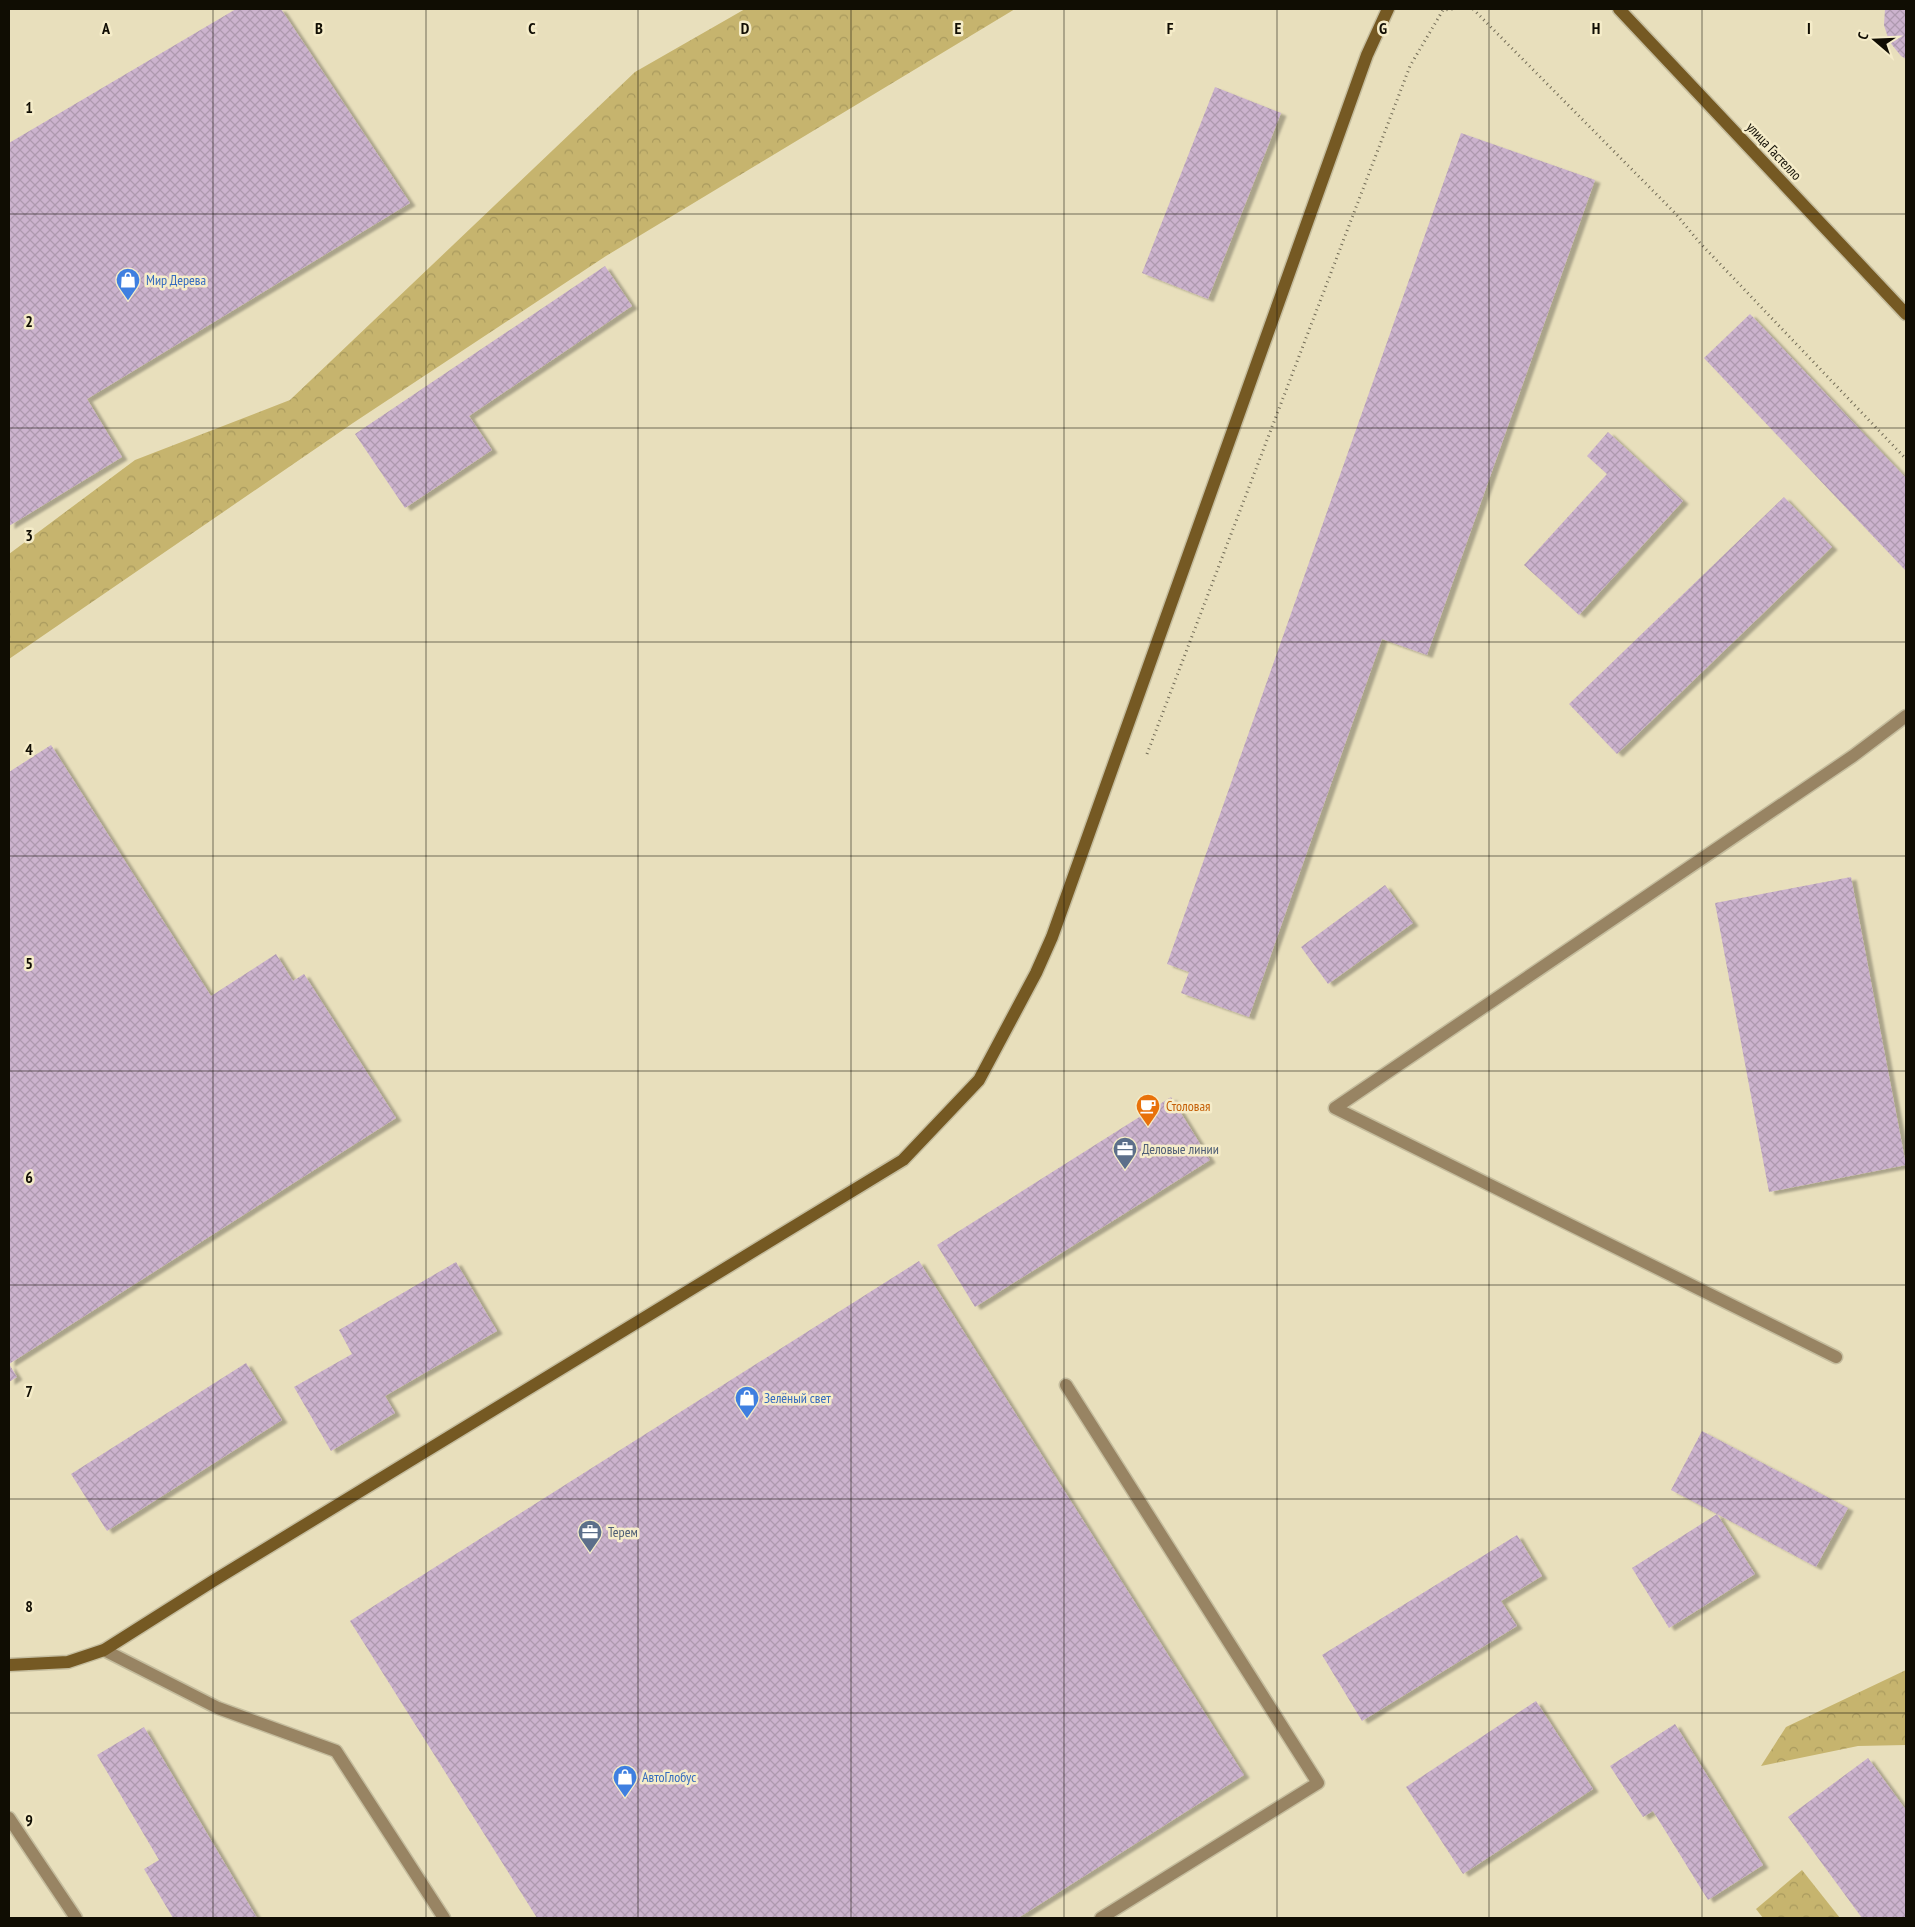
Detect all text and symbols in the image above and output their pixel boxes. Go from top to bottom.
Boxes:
north arrow [1850,15,1900,65]
text: A [101,18,111,38]
text: B [315,18,323,38]
text: C [528,18,536,38]
text: D [741,18,750,38]
text: E [955,18,962,38]
text: F [1167,18,1174,38]
text: G [1379,18,1387,38]
text: H [1592,18,1600,38]
text: I [1807,18,1811,38]
text: С [1853,29,1872,42]
text: 1 [25,97,33,117]
street label: улица Гастелло [1742,118,1806,184]
shop icon: Мир Дерева [115,267,141,301]
place label: Мир Дерева [146,271,206,289]
text: 2 [25,311,33,331]
text: 3 [25,525,33,545]
text: 4 [25,739,33,759]
text: 5 [25,953,33,973]
cafe icon: Столовая [1135,1093,1161,1127]
place label: Столовая [1166,1097,1210,1115]
office icon: Деловые линии [1112,1136,1138,1170]
place label: Деловые линии [1142,1140,1219,1158]
text: 6 [25,1167,33,1187]
text: 7 [25,1381,33,1401]
shop icon: Зелёный свет [734,1385,760,1419]
place label: Зелёный свет [764,1389,831,1407]
office icon: Терем [577,1519,603,1553]
place label: Терем [608,1523,638,1541]
text: 8 [25,1596,33,1616]
shop icon: АвтоГлобус [612,1764,638,1798]
place label: АвтоГлобус [642,1768,696,1786]
text: 9 [25,1810,33,1830]

